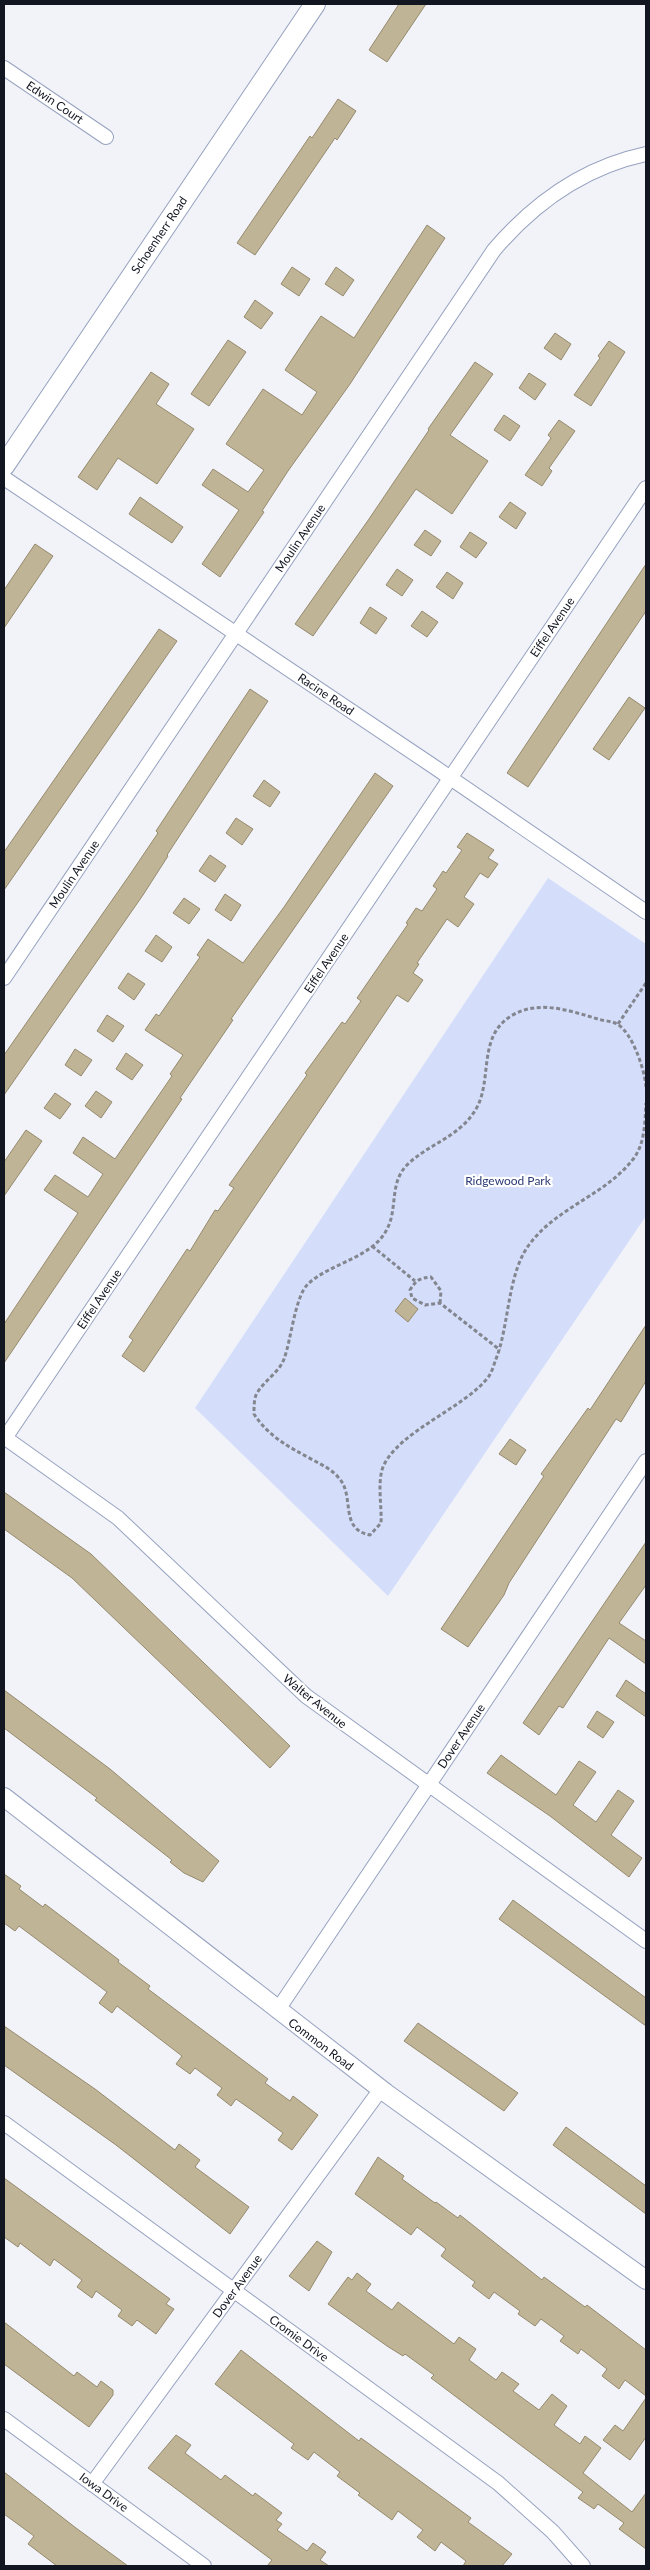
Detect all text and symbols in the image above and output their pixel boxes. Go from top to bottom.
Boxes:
street label: Edwin Court [24,77,87,127]
street label: Schoenherr Road [128,194,190,276]
street label: Moulin Avenue [272,501,328,575]
street label: Eiffel Avenue [526,594,578,660]
street label: Racine Road [295,670,357,718]
street label: Moulin Avenue [46,837,102,911]
street label: Eiffel Avenue [300,930,352,996]
park label: Ridgewood Park [465,1173,552,1188]
street label: Eiffel Avenue [73,1266,125,1332]
street label: Walter Avenue [280,1671,350,1731]
street label: Dover Avenue [434,1701,488,1771]
street label: Common Road [285,2015,357,2073]
street label: Dover Avenue [209,2251,265,2321]
street label: Cromie Drive [266,2311,332,2365]
street label: Iowa Drive [77,2469,131,2515]

